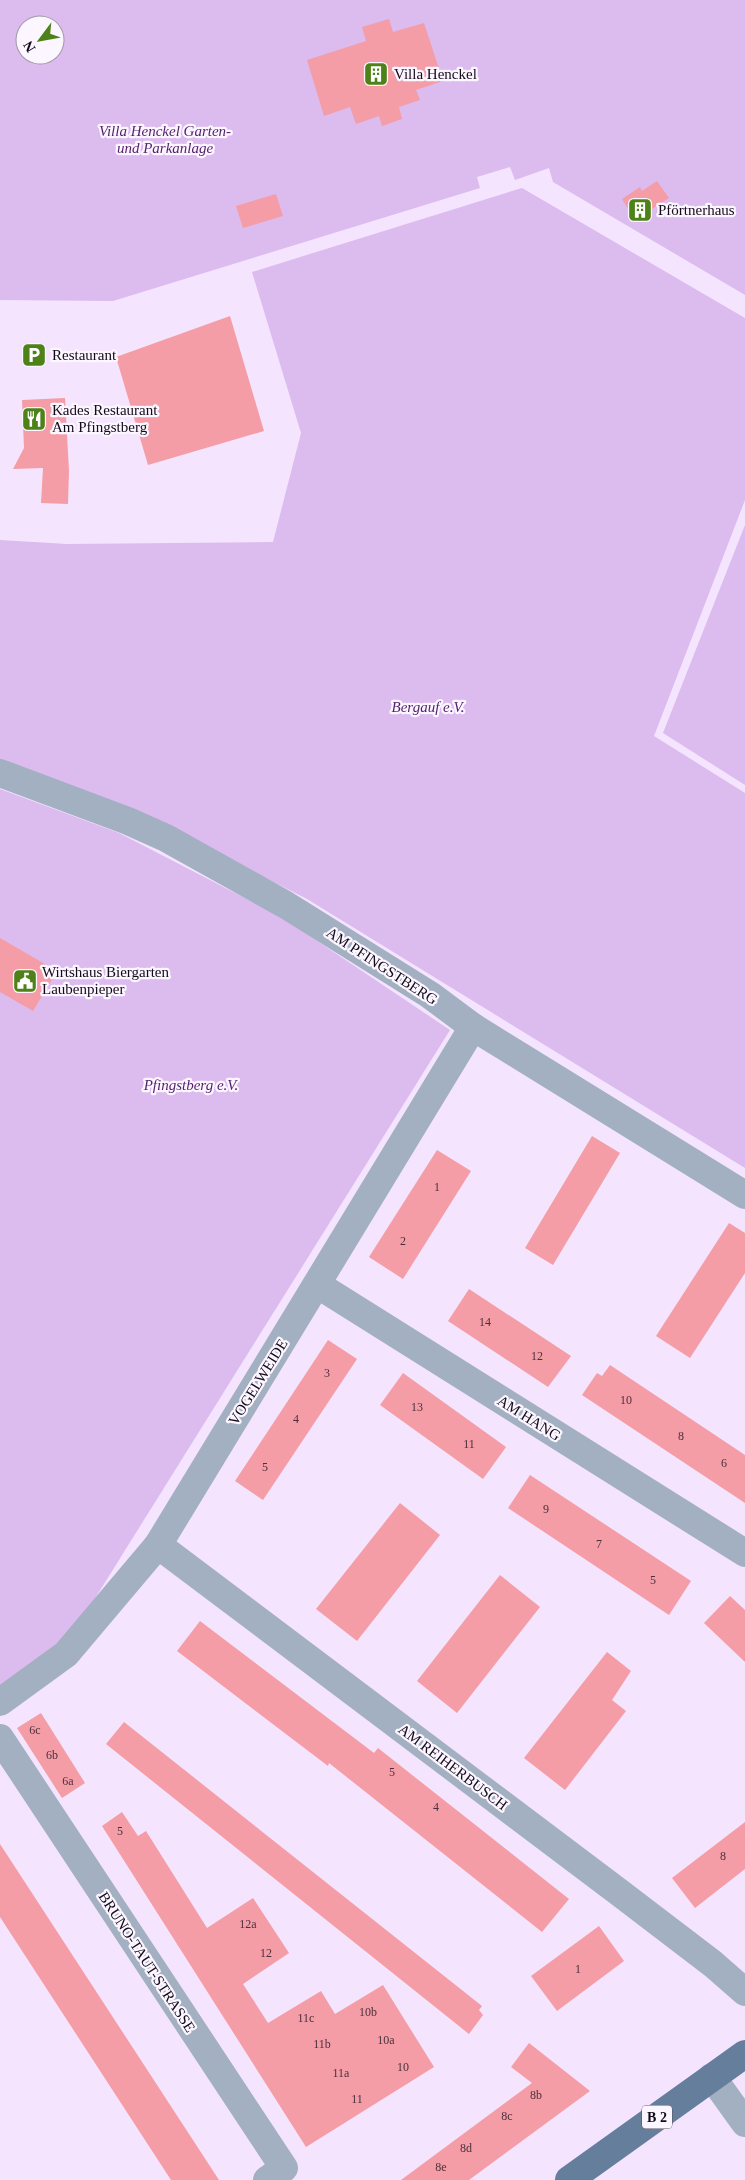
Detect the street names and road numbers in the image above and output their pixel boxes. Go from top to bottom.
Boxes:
street label: AM PFINGSTBERG [324,924,440,1008]
street label: VOGELWEIDE [225,1336,291,1428]
street label: AM HANG [495,1392,564,1444]
street label: AM REIHERBUSCH [395,1721,511,1813]
street label: BRUNO-TAUT-STRASSE [96,1889,198,2035]
road number: B 2 [642,2106,672,2128]

